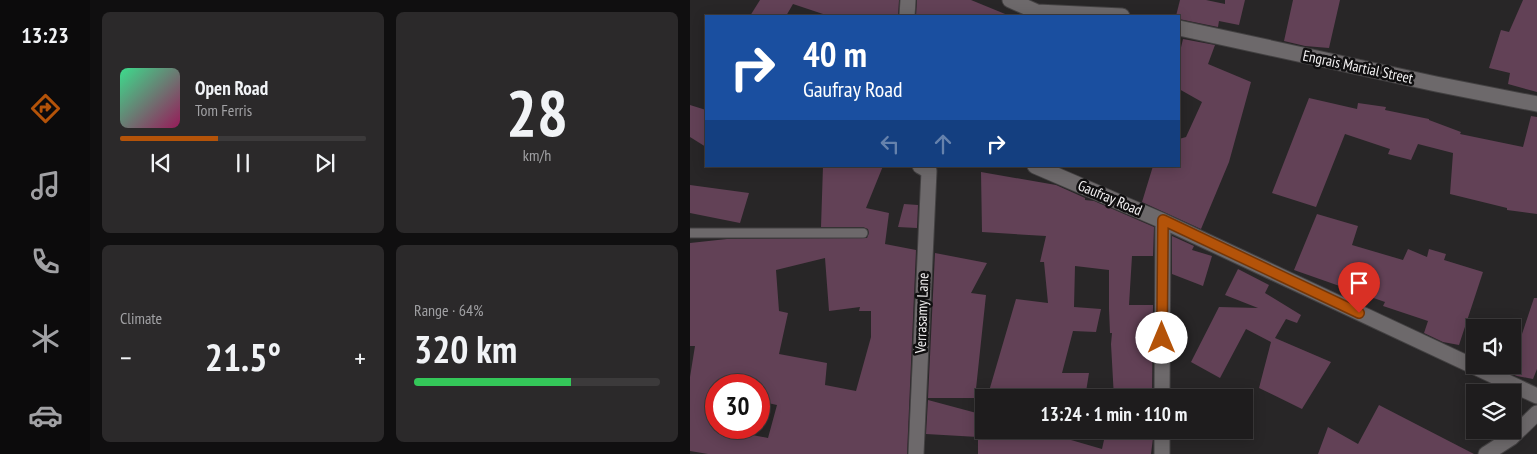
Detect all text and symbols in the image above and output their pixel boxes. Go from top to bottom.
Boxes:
text: 13:23 [21,21,69,49]
text: 40 m [803,31,867,77]
icon: right [720,35,785,100]
street label: Engrais Martial Street [1301,46,1415,87]
text: 28 [506,70,568,154]
text: Gaufray Road [803,75,902,103]
text: Open Road [195,76,268,100]
icon: directions [28,91,63,126]
text: Tom Ferris [195,100,252,120]
icon: left [876,130,904,158]
icon: ahead [929,130,957,158]
icon: right [982,130,1010,158]
text: km/h [523,145,551,165]
icon: previous [147,149,175,177]
icon: pause [229,149,257,177]
icon: next [311,149,339,177]
icon: music [28,168,63,203]
street label: Gaufray Road [1075,176,1145,220]
icon: phone [28,244,63,279]
pin [1338,262,1380,313]
icon: arrive [1345,269,1373,297]
street label: Verrasamy Lane [911,272,932,355]
text: Range · 64% [414,300,483,320]
text: Climate [120,308,162,328]
position arrow [1135,311,1187,363]
map controls [1466,319,1521,439]
button: sound [1466,319,1521,374]
icon: climate [28,321,63,356]
text: 320 km [414,324,517,373]
text: 21.5° [205,332,281,381]
text: − [120,339,132,376]
text: + [354,339,366,376]
speed limit sign: 30 [705,374,770,439]
button: layers [1466,384,1521,439]
icon: car [28,398,63,433]
text: 13:24 · 1 min · 110 m [1041,402,1187,426]

